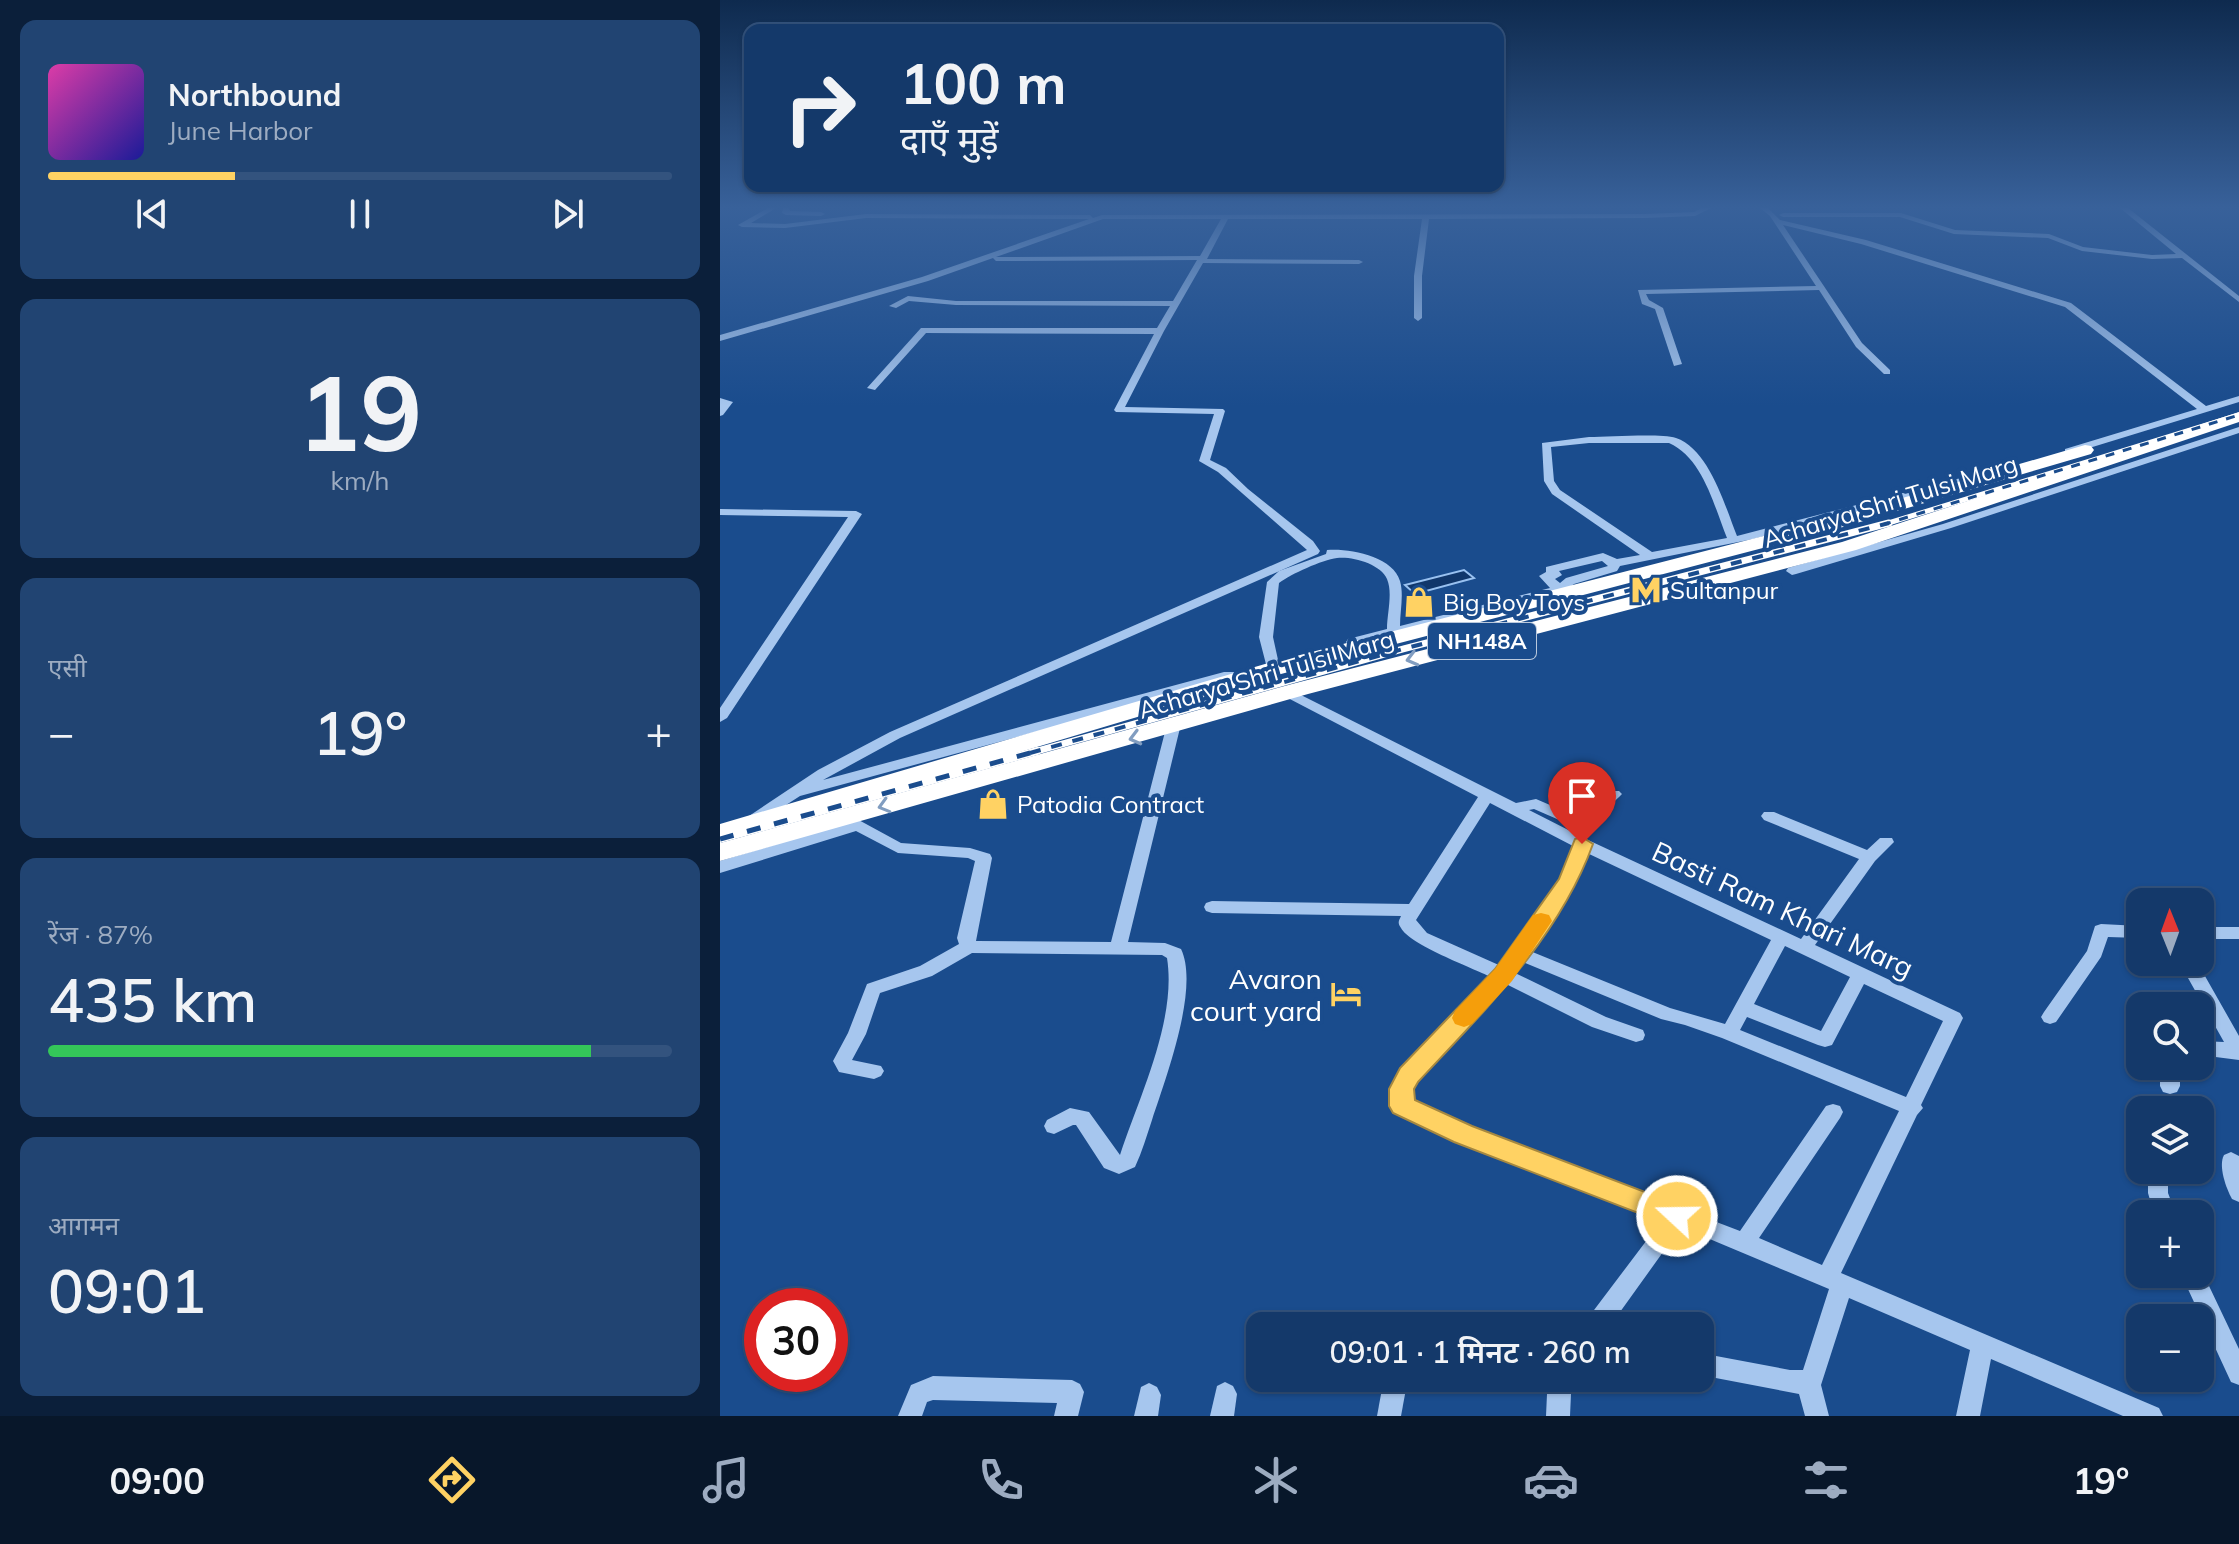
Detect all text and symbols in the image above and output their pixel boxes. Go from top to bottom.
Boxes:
text: 100 m [900,48,1067,118]
icon: right [768,56,872,160]
text: Northbound [168,76,341,114]
text: June Harbor [168,114,313,147]
text: दाएँ मुड़ें [900,117,999,162]
icon: previous [130,192,174,236]
icon: pause [338,192,382,236]
icon: next [546,192,590,236]
text: 19 [298,346,422,477]
street label: Acharya Shri Tulsi Marg [1759,448,2021,554]
text: km/h [331,464,389,497]
metro station icon: Sultanpur [1629,573,1663,607]
place label: Sultanpur [1670,575,1779,605]
shop icon: Big Boy Toys [1402,585,1436,619]
place label: Big Boy Toys [1443,587,1585,617]
street label: Acharya Shri Tulsi Marg [1135,623,1397,725]
road number: NH148A [1428,623,1536,659]
one-way arrow [1406,650,1420,667]
text: एसी [48,651,87,684]
text: 19° [313,695,407,770]
text: − [48,705,74,760]
text: + [646,705,672,760]
one-way arrow [1129,729,1143,745]
pin [1548,762,1616,844]
icon: arrive [1560,774,1604,818]
shop icon: Patodia Contract [976,787,1010,821]
place label: Patodia Contract [1017,789,1204,819]
one-way arrow [878,797,892,813]
street label: Basti Ram Khari Marg [1647,833,1919,985]
north arrow [2126,888,2214,976]
map controls [2126,888,2214,1392]
text: रेंज · 87% [48,918,153,951]
place label: Avaron court yard [1190,961,1322,1028]
text: 435 km [48,962,257,1037]
hotel icon: Avaron court yard [1329,977,1363,1011]
button: search [2126,992,2214,1080]
button: layers [2126,1096,2214,1184]
position arrow [1635,1174,1719,1258]
button: + [2126,1200,2214,1288]
text: आगमन [48,1209,119,1242]
text: 09:01 [48,1253,206,1328]
speed limit sign: 30 [744,1288,848,1392]
button: − [2126,1304,2214,1392]
text: 09:01 · 1 मिनट · 260 m [1329,1333,1631,1371]
icon: directions [424,1452,480,1508]
icon: music [698,1452,754,1508]
icon: phone [973,1452,1029,1508]
icon: climate [1248,1452,1304,1508]
icon: car [1523,1452,1579,1508]
icon: filters [1798,1452,1854,1508]
text: 09:00 [109,1458,205,1503]
text: 19° [2073,1458,2130,1503]

